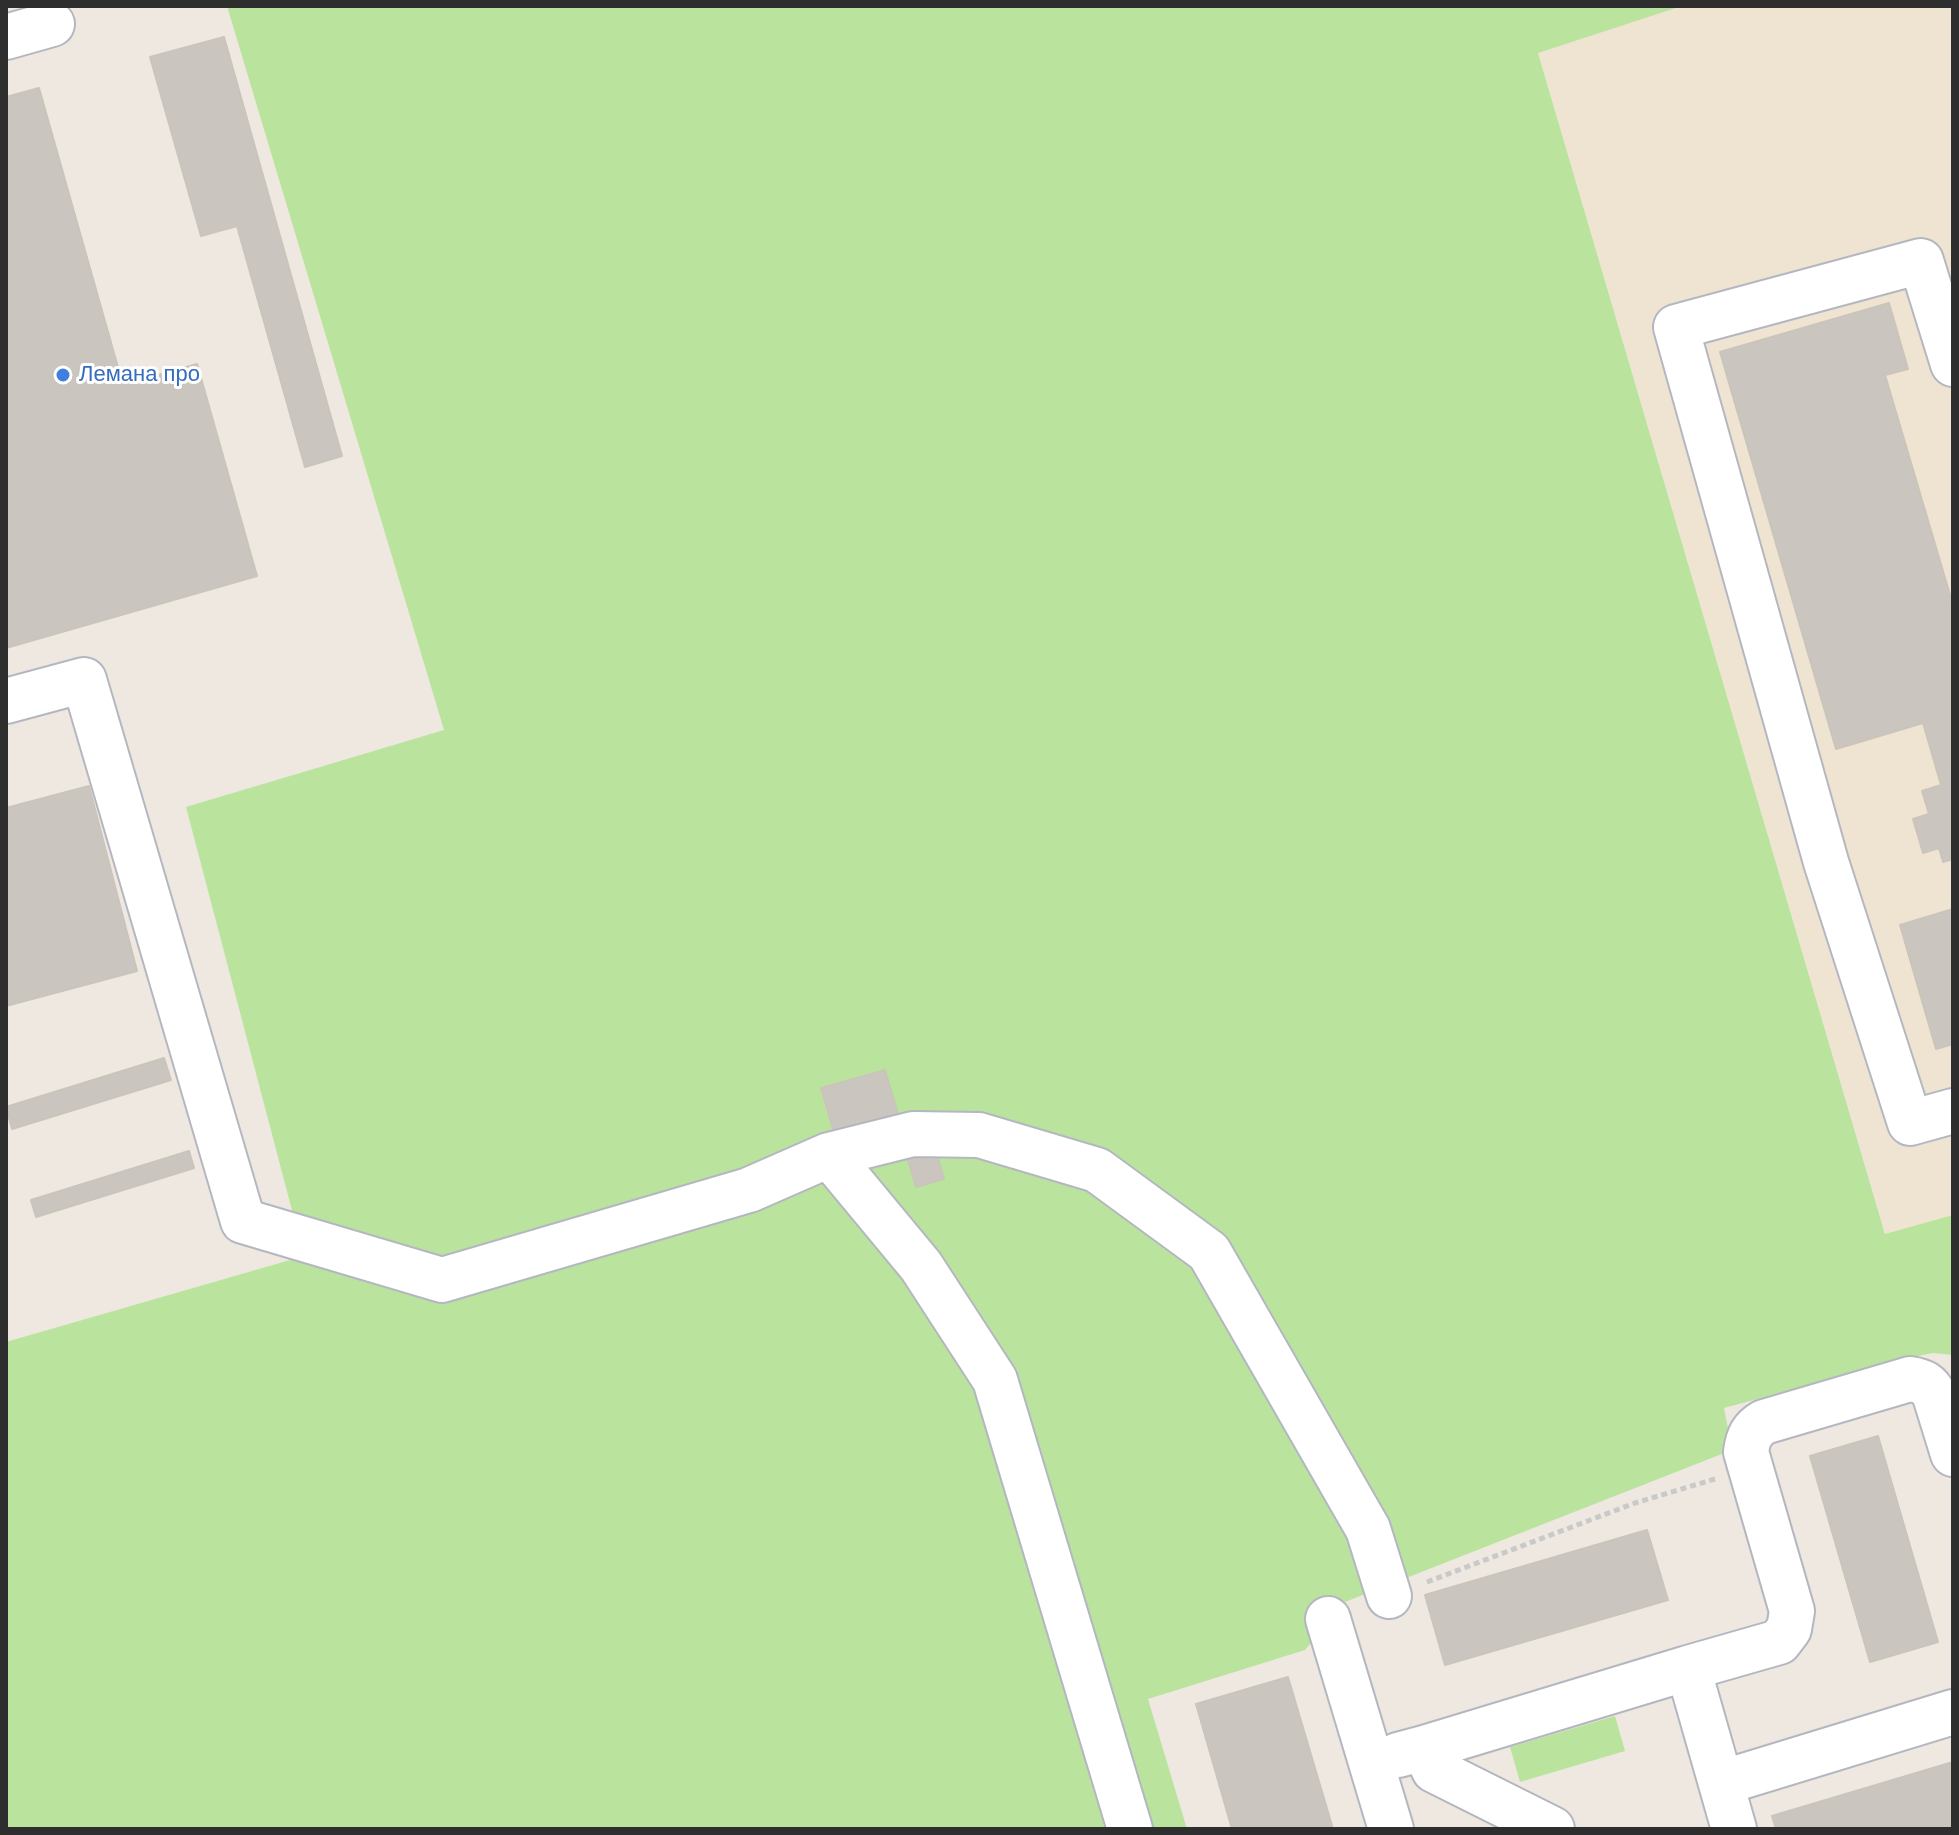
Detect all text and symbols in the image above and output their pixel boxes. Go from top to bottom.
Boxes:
place label: Лемана про [79,362,200,388]
marker: Лемана про [54,366,72,384]

